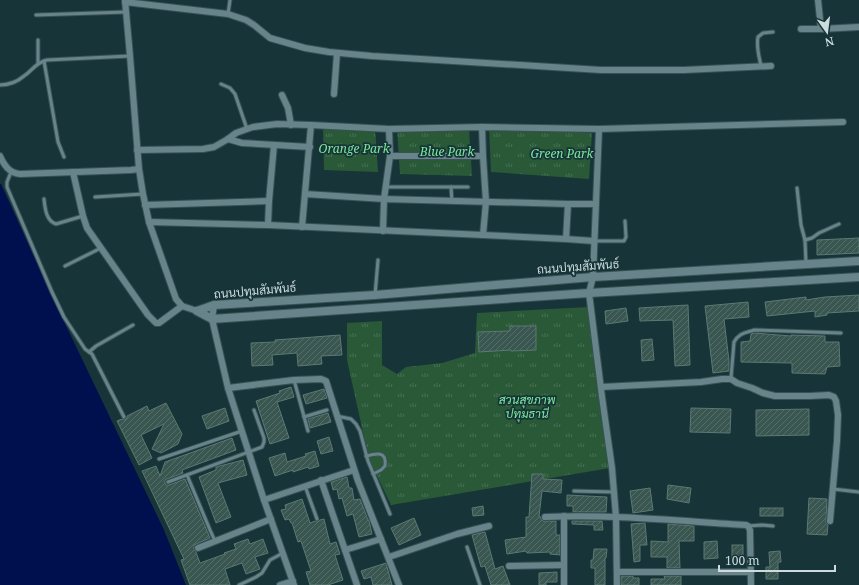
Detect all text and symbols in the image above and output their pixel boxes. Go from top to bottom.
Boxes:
north arrow [807,12,847,52]
text: N [823,34,836,51]
park label: Orange Park [319,140,391,157]
park label: Blue Park [419,143,475,160]
park label: Green Park [531,145,595,162]
street label: ถนนปทุมสัมพันธ์ [536,255,620,279]
street label: ถนนปทุมสัมพันธ์ [213,278,297,304]
park label: สวนสุขภาพ ปทุมธานี [499,391,556,423]
scale bar [719,547,835,573]
text: 100 m [725,552,760,569]

